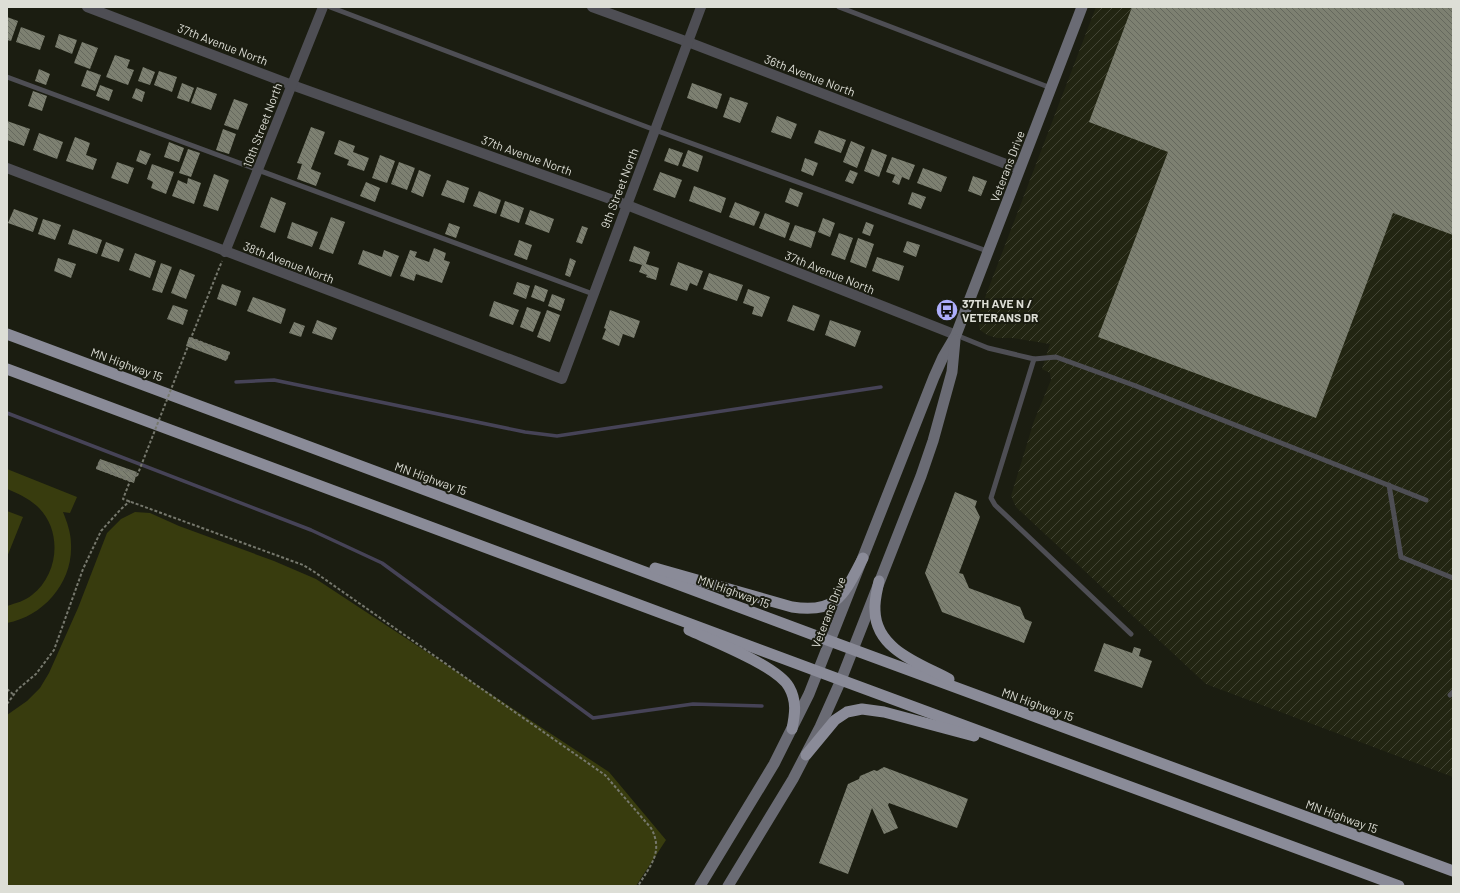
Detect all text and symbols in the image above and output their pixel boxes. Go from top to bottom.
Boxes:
street label: 37th Avenue North [176,20,270,68]
street label: 36th Avenue North [763,51,857,99]
street label: 10th Street North [239,81,285,169]
street label: Veterans Drive [987,128,1027,204]
street label: 37th Avenue North [480,132,574,178]
street label: 9th Street North [597,146,641,230]
street label: 38th Avenue North [242,238,336,286]
street label: 37th Avenue North [783,248,877,296]
place label: 37TH AVE N / VETERANS DR [962,296,1038,324]
bus stop icon: 37TH AVE N / VETERANS DR [934,297,960,323]
street label: MN Highway 15 [89,344,165,384]
street label: MN Highway 15 [393,458,469,498]
street label: MN Highway 15 [696,571,772,611]
street label: Veterans Drive [808,574,848,650]
street label: MN Highway 15 [1000,684,1076,724]
street label: MN Highway 15 [1304,796,1380,836]

